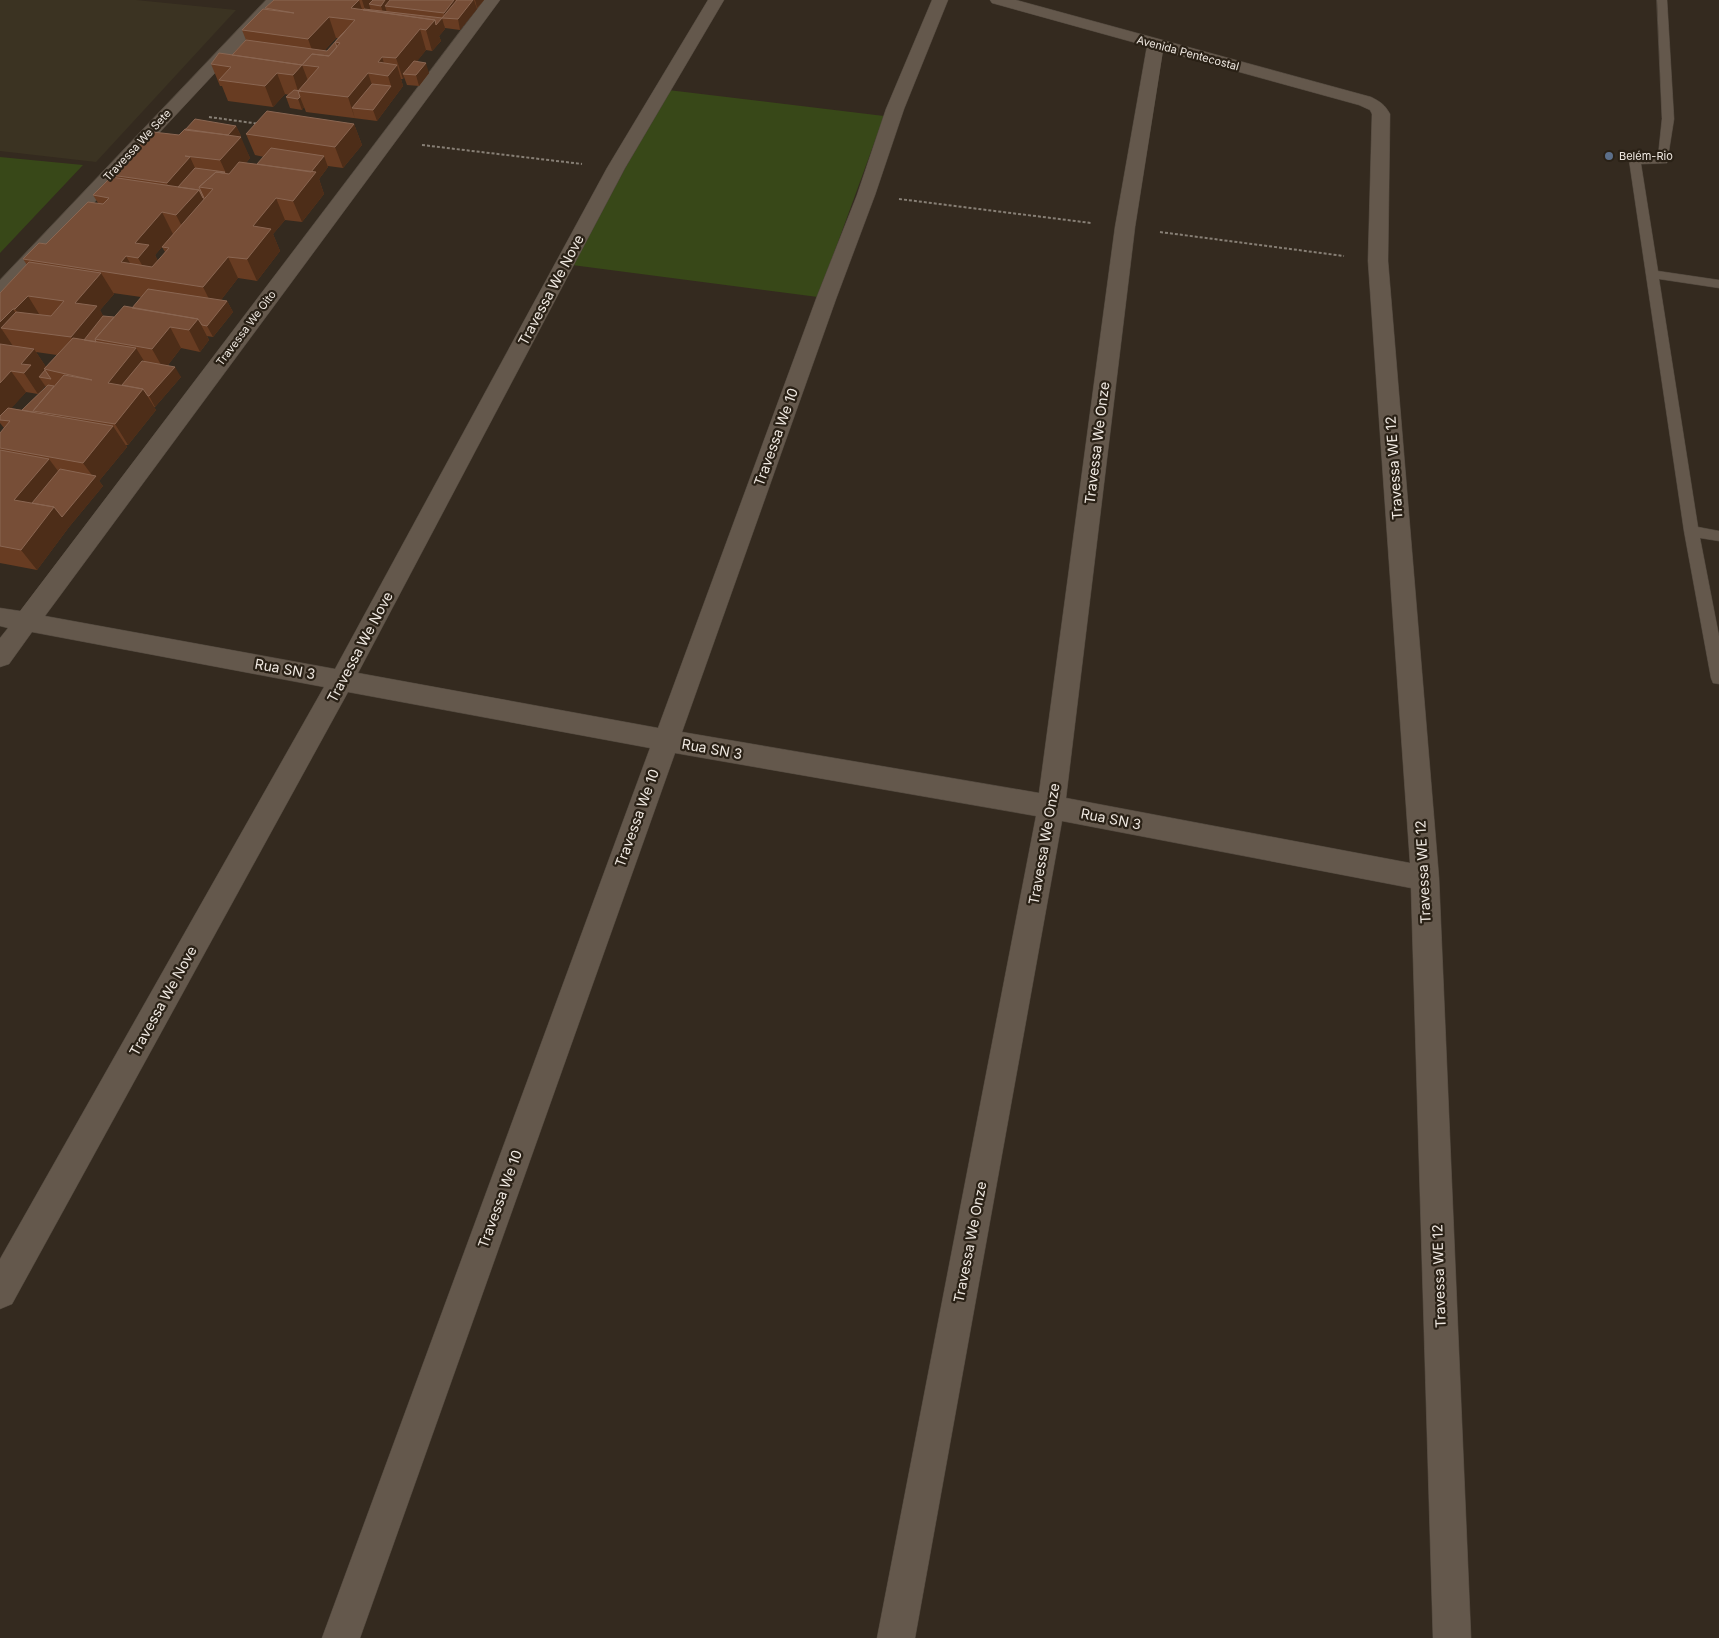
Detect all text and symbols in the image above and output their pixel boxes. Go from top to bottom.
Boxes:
street label: Avenida Pentecostal [1135,33,1241,73]
street label: Travessa We Sete [100,106,174,184]
place label: Belém-Rio [1619,149,1673,163]
marker: Belém-Rio [1603,150,1615,162]
street label: Travessa We Nove [514,231,587,348]
street label: Travessa We Oito [213,287,279,368]
street label: Travessa We Onze [1081,381,1112,505]
street label: Travessa We 10 [750,385,801,488]
street label: Travessa WE 12 [1381,416,1406,520]
street label: Travessa We Nove [323,588,396,705]
street label: Rua SN 3 [253,655,317,682]
street label: Rua SN 3 [680,735,744,762]
street label: Travessa We 10 [611,766,662,869]
street label: Travessa We Onze [1024,782,1063,906]
street label: Rua SN 3 [1079,804,1143,833]
street label: Travessa WE 12 [1411,820,1434,924]
street label: Travessa We Nove [125,943,200,1059]
street label: Travessa We 10 [474,1147,525,1250]
street label: Travessa We Onze [949,1180,990,1304]
street label: Travessa WE 12 [1428,1224,1449,1328]

